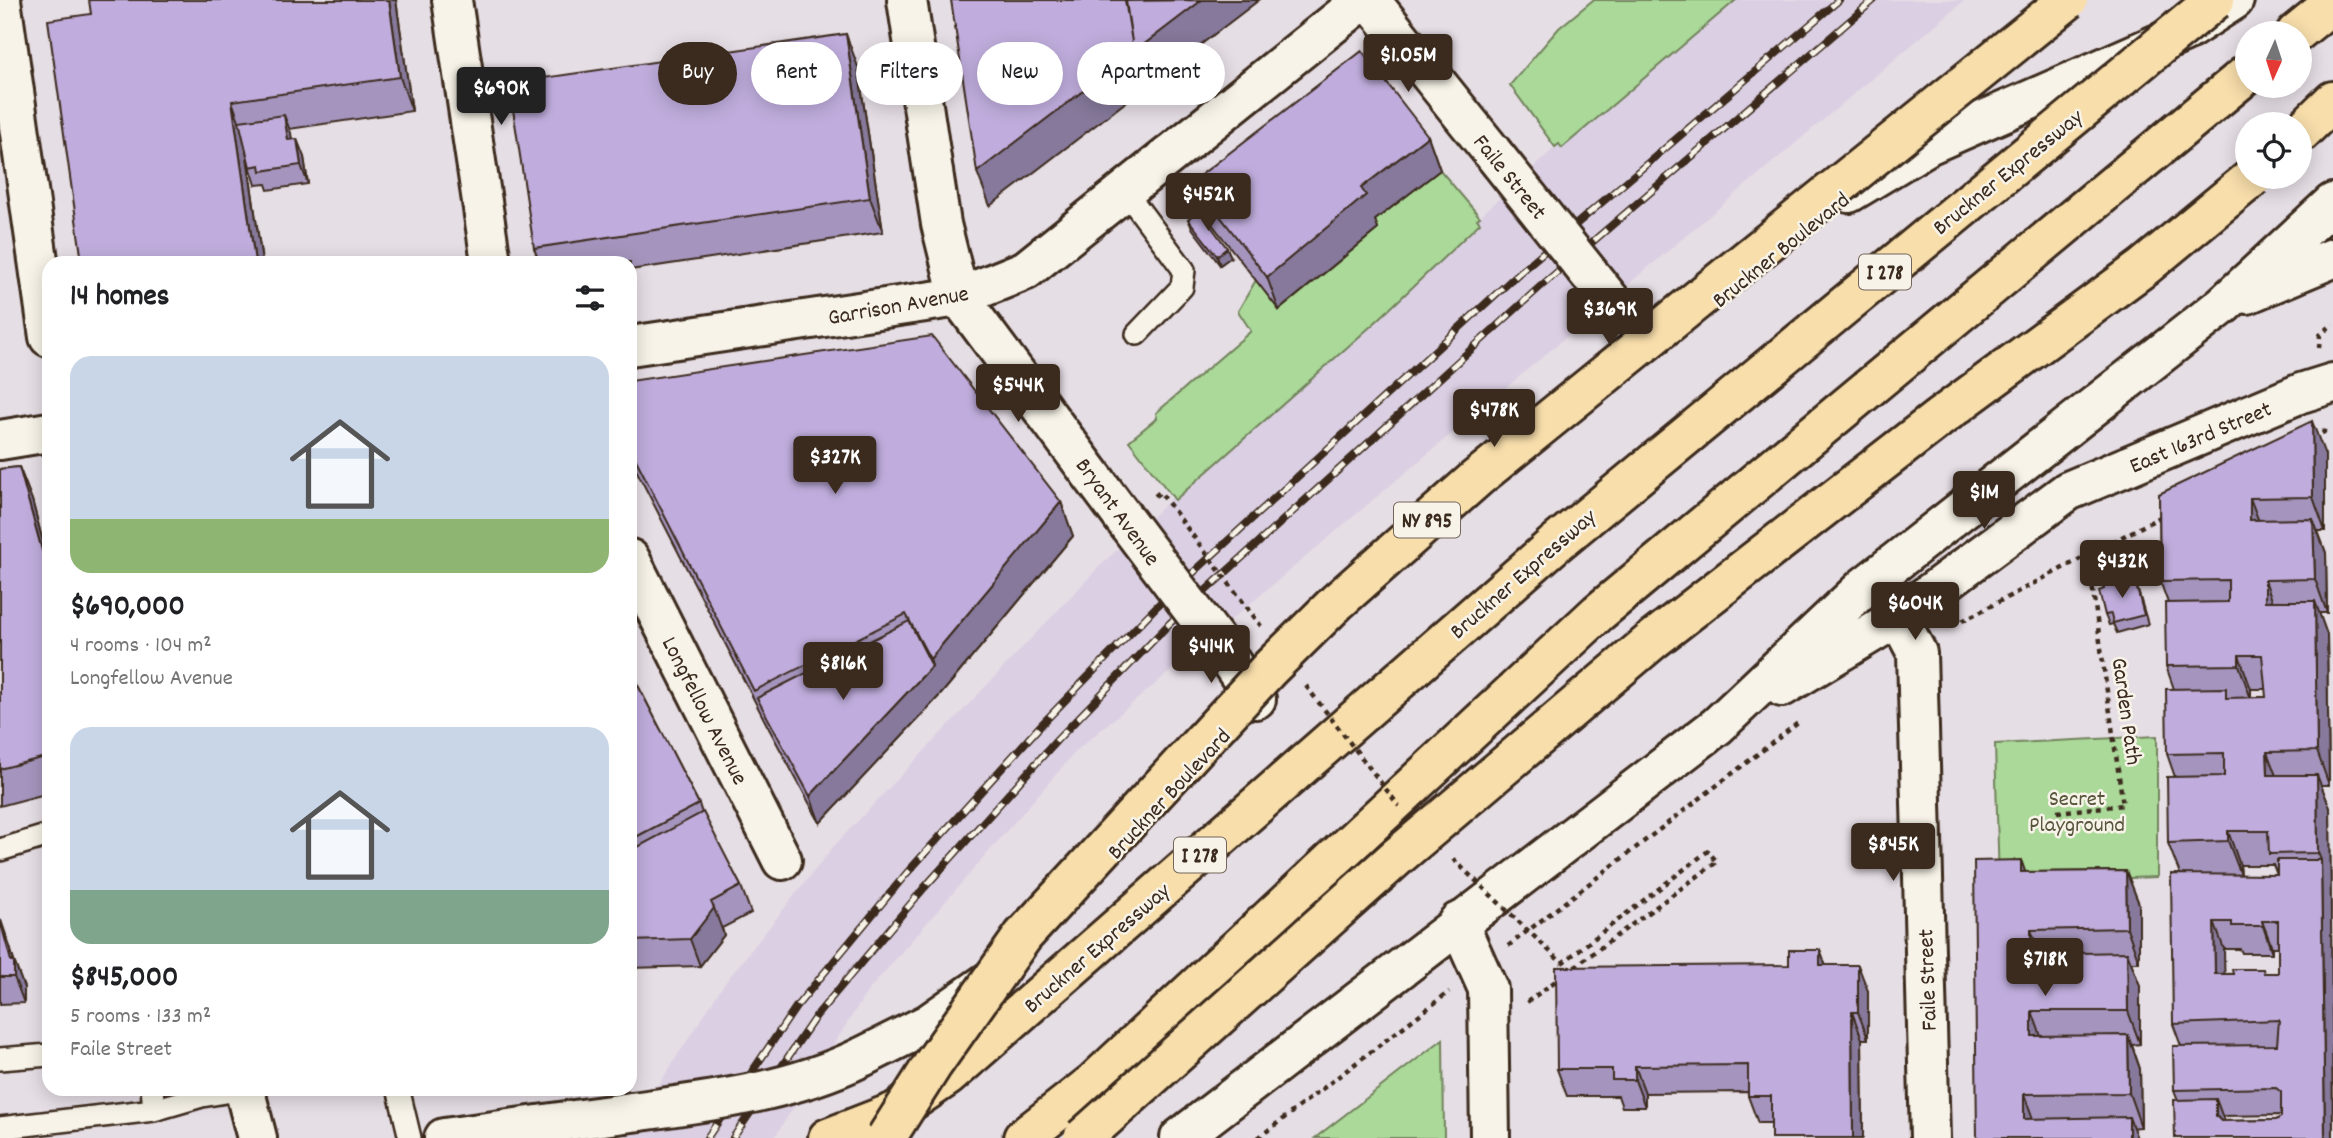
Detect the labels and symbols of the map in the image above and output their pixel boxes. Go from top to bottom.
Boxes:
north arrow [2235,21,2312,98]
pin: $1.05M [1351,34,1465,94]
pin: $690K [452,68,550,127]
street label: Bruckner Expressway [1927,102,2092,245]
street label: Faile Street [1463,128,1553,228]
pin: $452K [1159,174,1257,233]
street label: Bruckner Boulevard [1706,186,1858,318]
road number: I 278 [1859,254,1911,290]
street label: Garrison Avenue [826,279,972,336]
pin: $369K [1561,288,1659,348]
pin: $544K [969,364,1067,424]
pin: $478K [1445,390,1543,449]
street label: East 163rd Street [2125,394,2278,484]
pin: $327K [786,436,884,496]
street label: Bryant Avenue [1066,452,1167,574]
pin: $1M [1950,472,2018,531]
street label: Bruckner Expressway [1444,502,1605,649]
road number: NY 895 [1394,503,1460,538]
pin: $432K [2073,540,2171,600]
pin: $604K [1866,582,1964,642]
pin: $414K [1162,626,1260,685]
street label: Longfellow Avenue [651,632,755,792]
pin: $816K [794,642,892,702]
street label: Garden Path [2101,656,2148,767]
street label: Bruckner Boulevard [1101,722,1240,868]
park label: Secret Playground [2029,784,2125,843]
pin: $845K [1844,824,1942,883]
road number: I 278 [1174,838,1226,872]
street label: Bruckner Expressway [1018,876,1179,1023]
street label: Faile Street [1911,928,1948,1031]
pin: $718K [1996,939,2094,998]

